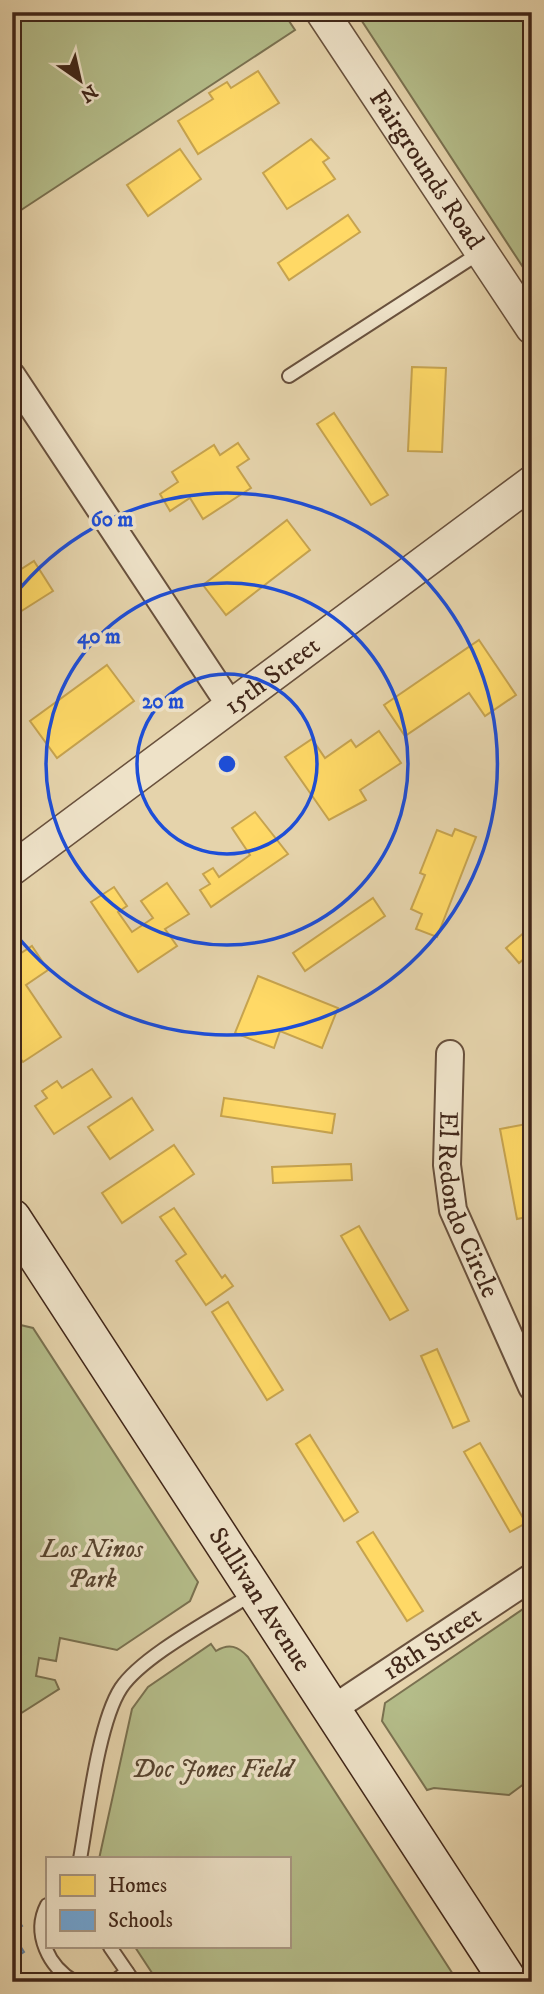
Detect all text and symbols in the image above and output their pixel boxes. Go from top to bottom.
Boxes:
north arrow [46,46,116,116]
text: N [75,79,102,107]
street label: Fairgrounds Road [362,83,492,256]
text: 60 m [91,507,133,533]
text: 40 m [77,624,121,650]
street label: 15th Street [217,629,326,722]
text: 20 m [142,689,184,715]
centre of rings [215,752,239,776]
street label: El Redondo Circle [430,1111,506,1303]
street label: Sullivan Avenue [201,1521,319,1678]
park label: Los Ninos Park [39,1533,144,1596]
street label: 18th Street [376,1599,488,1688]
park label: Doc Jones Field [132,1753,296,1786]
legend [46,1857,290,1948]
text: Homes [108,1873,167,1899]
text: Schools [108,1908,173,1934]

